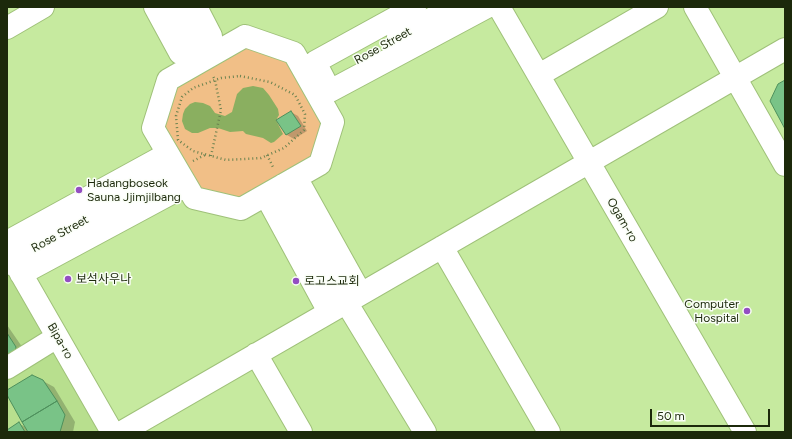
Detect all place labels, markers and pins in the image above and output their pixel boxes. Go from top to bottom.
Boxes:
place label: Hadangboseok Sauna Jjimjilbang [87,176,181,204]
marker: Hadangboseok Sauna Jjimjilbang [74,185,84,195]
place label: 보석사우나 [76,272,131,286]
marker: 보석사우나 [63,274,73,284]
place label: 로고스교회 [304,274,359,288]
marker: 로고스교회 [291,276,301,286]
place label: Computer Hospital [684,297,739,325]
marker: Computer Hospital [742,306,752,316]

